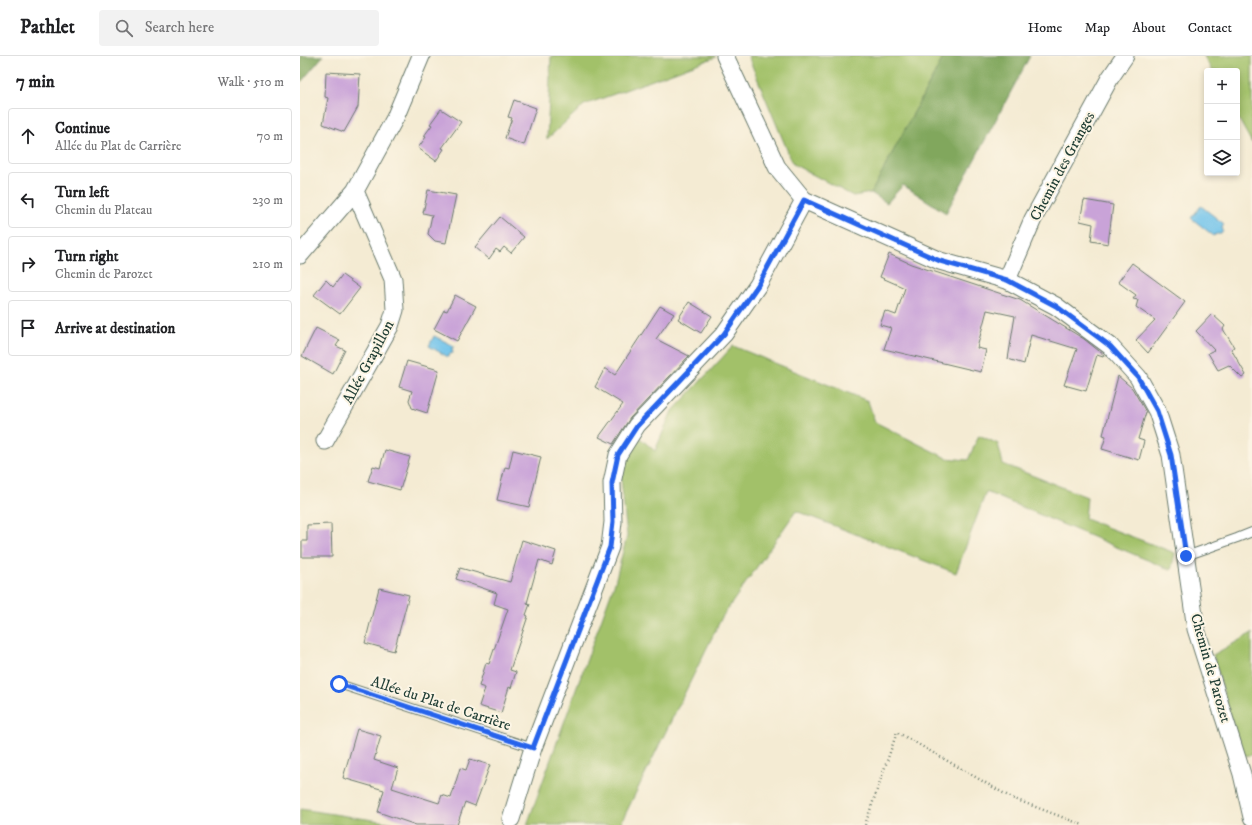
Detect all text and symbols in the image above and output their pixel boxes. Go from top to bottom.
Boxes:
search box [99,10,379,46]
text: Pathlet [20,16,75,39]
icon: search [113,17,135,39]
text: Search here [145,18,214,37]
text: Home [1028,19,1062,37]
text: Map [1084,19,1110,37]
text: About [1132,19,1166,37]
text: Contact [1188,19,1232,37]
map controls [1204,68,1240,176]
button: + [1204,68,1240,104]
text: 7 min [16,71,55,93]
text: Walk · 510 m [218,74,284,90]
button: − [1204,104,1240,140]
street label: Chemin des Granges [1026,108,1099,224]
text: Continue [55,119,110,138]
icon: ahead [17,125,39,147]
text: 70 m [257,128,283,144]
text: Allée du Plat de Carrière [55,138,181,154]
button: layers [1204,140,1240,176]
text: Turn left [55,183,109,202]
icon: left [17,189,39,211]
text: 230 m [252,192,283,208]
text: Chemin du Plateau [55,202,152,218]
text: Turn right [55,247,118,266]
icon: right [17,253,39,275]
text: 210 m [252,256,283,272]
text: Chemin de Parozet [55,266,153,282]
icon: arrive [17,317,39,339]
street label: Allée Grapillon [338,317,399,407]
text: Arrive at destination [55,319,175,338]
route end [1177,547,1195,565]
street label: Chemin de Parozet [1186,611,1235,725]
street label: Allée du Plat de Carrière [369,672,513,735]
route start [330,675,348,693]

